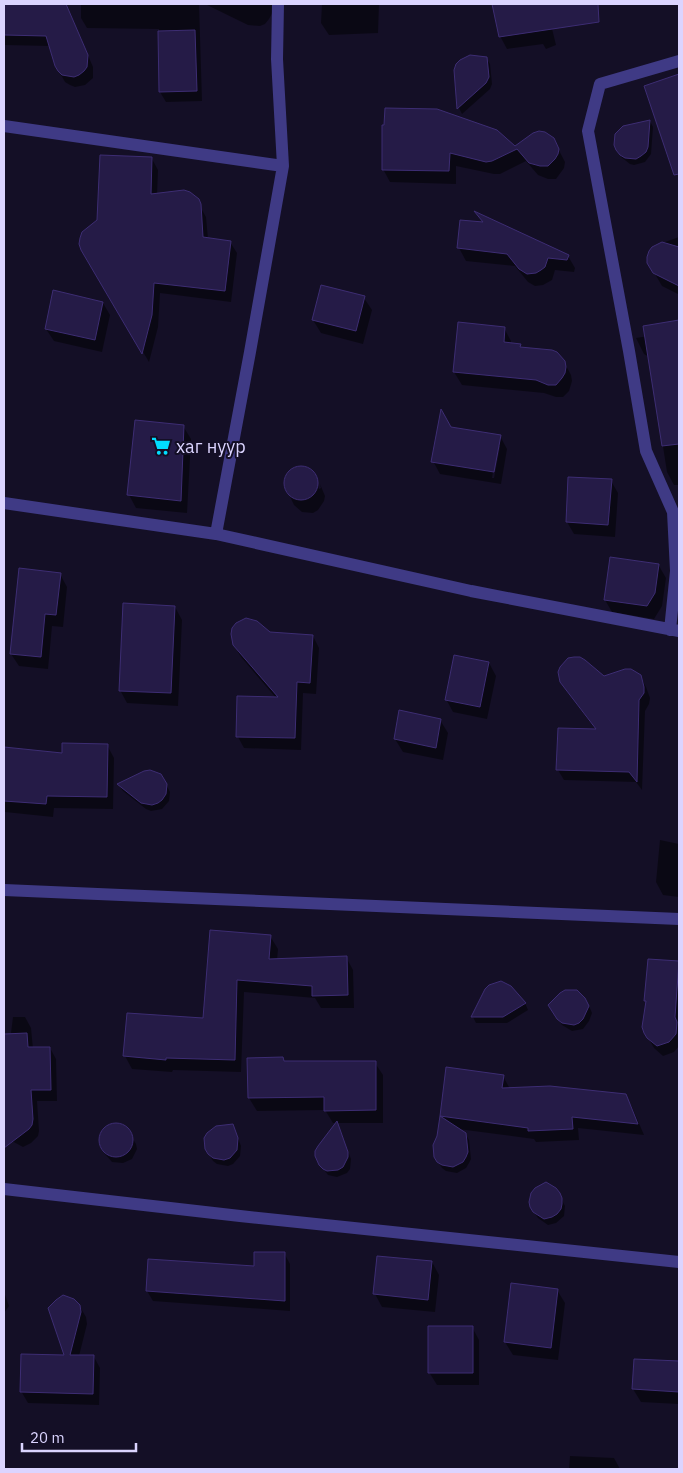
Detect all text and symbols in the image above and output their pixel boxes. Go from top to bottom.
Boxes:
supermarket icon: хаг нуур [150,435,172,457]
place label: хаг нуур [176,435,246,458]
scale bar [22,1420,136,1452]
text: 20 m [30,1428,65,1447]

